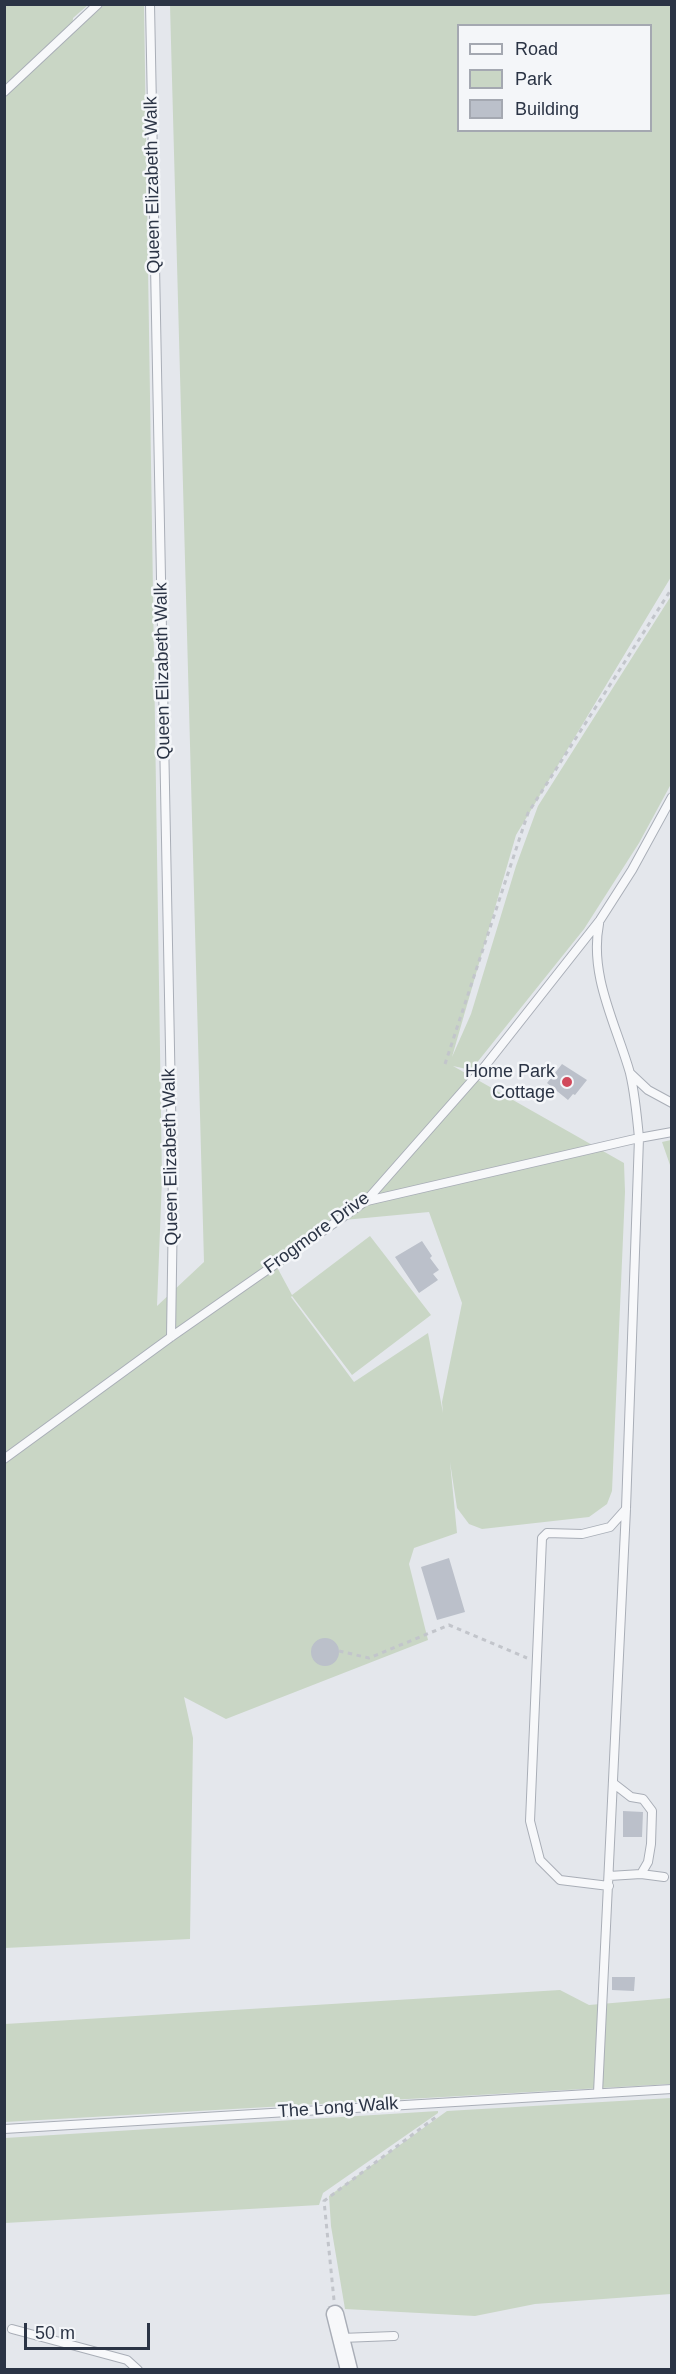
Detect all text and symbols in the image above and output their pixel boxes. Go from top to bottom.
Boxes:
legend [457,24,652,132]
text: Road [515,39,558,59]
text: Park [515,69,552,89]
street label: Queen Elizabeth Walk [141,96,165,274]
text: Building [515,99,579,119]
street label: Queen Elizabeth Walk [151,582,175,760]
place label: Home Park Cottage [465,1061,555,1104]
street label: Queen Elizabeth Walk [159,1068,183,1246]
marker: Home Park Cottage [560,1075,574,1089]
street label: Frogmore Drive [260,1188,374,1278]
street label: The Long Walk [277,2093,399,2123]
scale bar [27,2311,153,2349]
text: 50 m [35,2323,75,2343]

